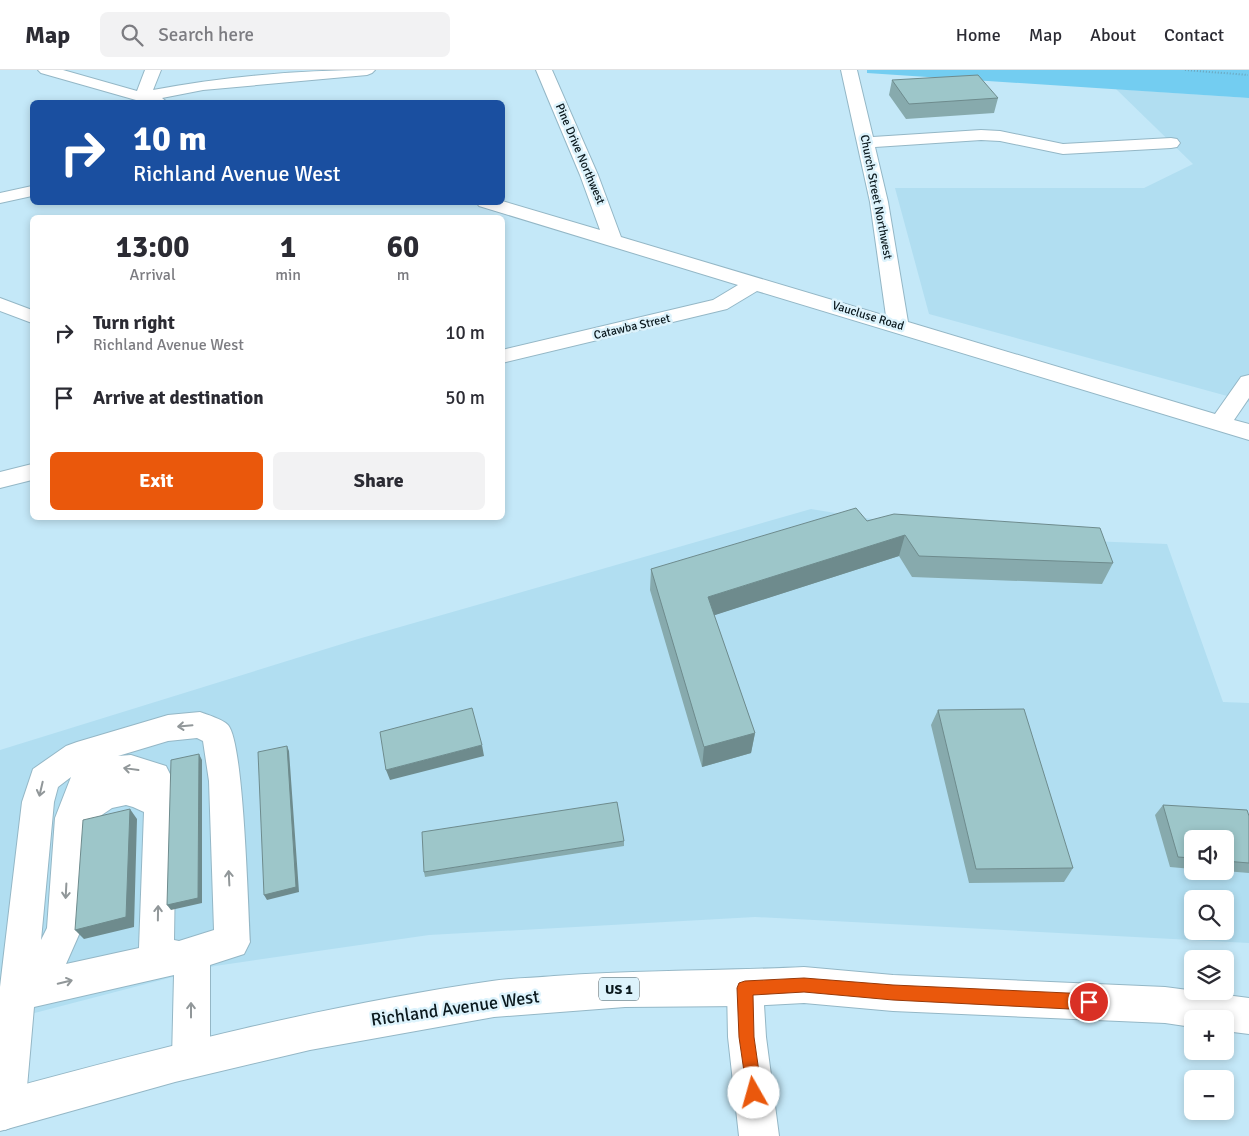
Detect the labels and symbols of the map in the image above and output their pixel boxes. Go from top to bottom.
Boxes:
street label: Pine Drive Northwest [552,101,608,207]
street label: Church Street Northwest [857,133,895,261]
street label: Vaucluse Road [830,298,906,334]
street label: Catawba Street [592,311,672,343]
one-way arrow [177,721,193,731]
one-way arrow [124,764,140,774]
one-way arrow [36,780,46,796]
one-way arrow [225,870,234,886]
one-way arrow [61,883,71,899]
one-way arrow [153,905,162,921]
one-way arrow [57,977,73,986]
road number: US 1 [599,978,639,1001]
pin [1068,981,1110,1023]
street label: Richland Avenue West [369,985,541,1031]
one-way arrow [186,1002,196,1018]
position arrow [727,1066,779,1118]

